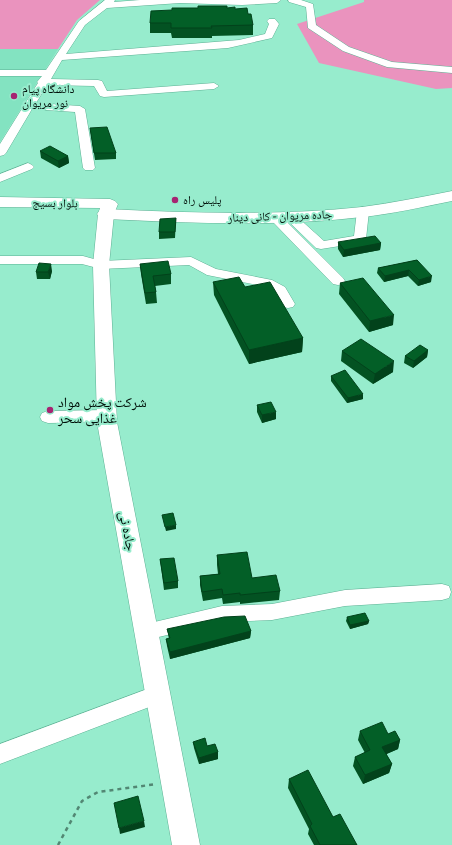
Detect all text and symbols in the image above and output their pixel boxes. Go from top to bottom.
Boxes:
place label: دانشگاه پیام نور مریوان [22,80,75,115]
marker: دانشگاه پیام نور مریوان [9,91,19,101]
place label: پلیس راه [183,191,222,212]
street label: بلوار بسیج [32,194,78,215]
marker: پلیس راه [170,195,180,205]
street label: جاده مریوان - کانی دینار [226,205,333,230]
place label: شرکت پخش مواد غذایی سحر [57,392,147,432]
marker: شرکت پخش مواد غذایی سحر [45,405,55,415]
street label: جاده نی [110,509,142,554]

